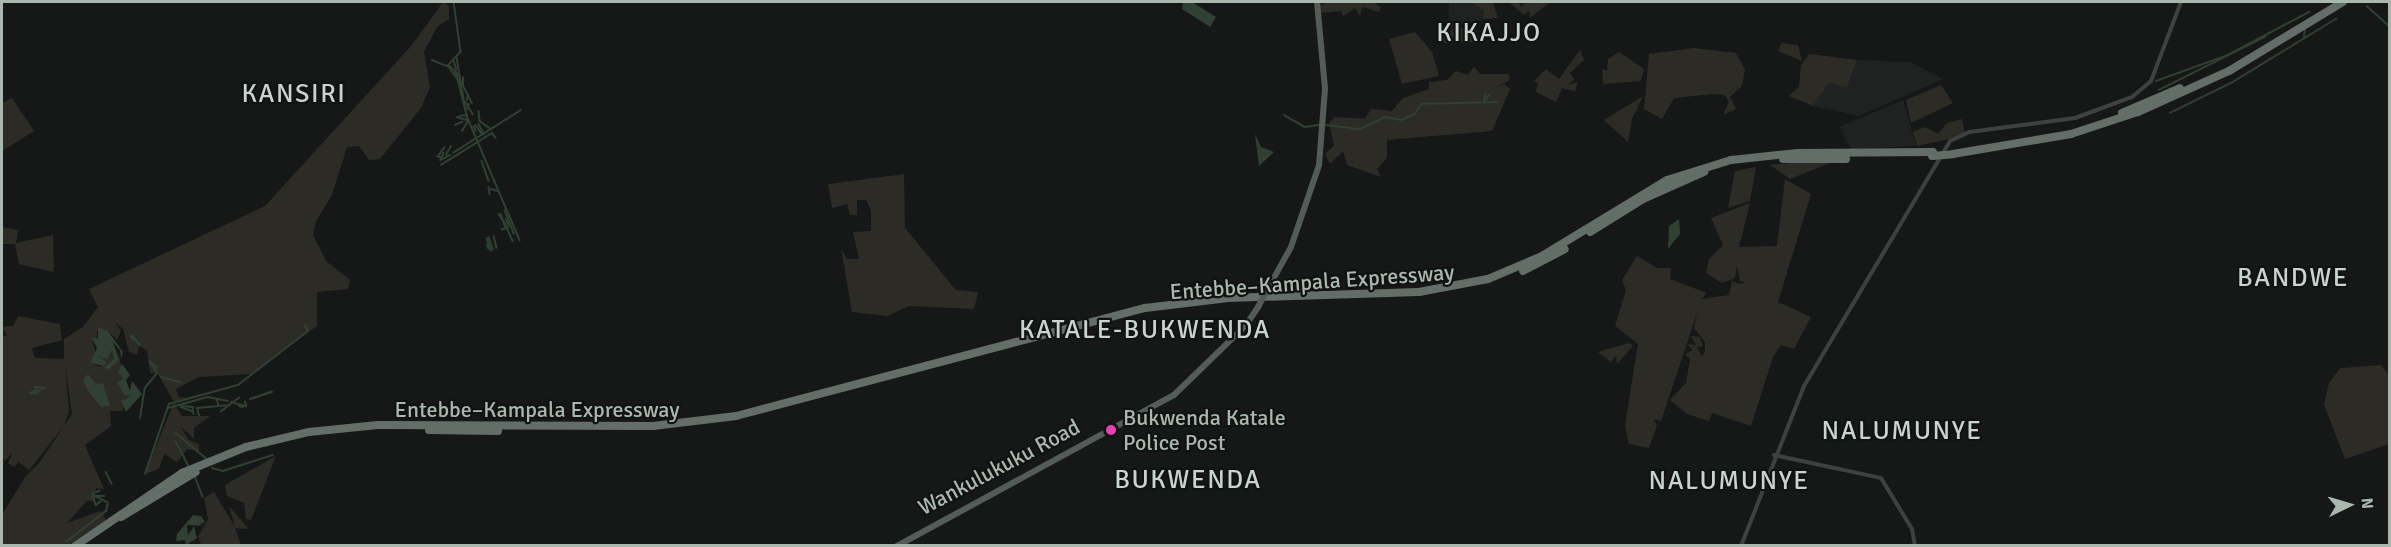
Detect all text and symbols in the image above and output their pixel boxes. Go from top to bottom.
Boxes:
district label: KIKAJJO [1436,18,1542,50]
district label: KANSIRI [242,79,346,111]
street label: Entebbe–Kampala Expressway [1169,259,1455,305]
district label: BANDWE [2237,263,2349,295]
district label: KATALE-BUKWENDA [1019,315,1271,347]
street label: Entebbe–Kampala Expressway [395,397,679,423]
place label: Bukwenda Katale Police Post [1123,404,1286,456]
street label: Wankulukuku Road [914,413,1084,521]
district label: NALUMUNYE [1822,416,1982,448]
marker: Bukwenda Katale Police Post [1104,423,1118,437]
district label: BUKWENDA [1114,465,1262,497]
district label: NALUMUNYE [1649,466,1809,498]
north arrow [2319,475,2379,535]
text: N [2356,497,2377,510]

